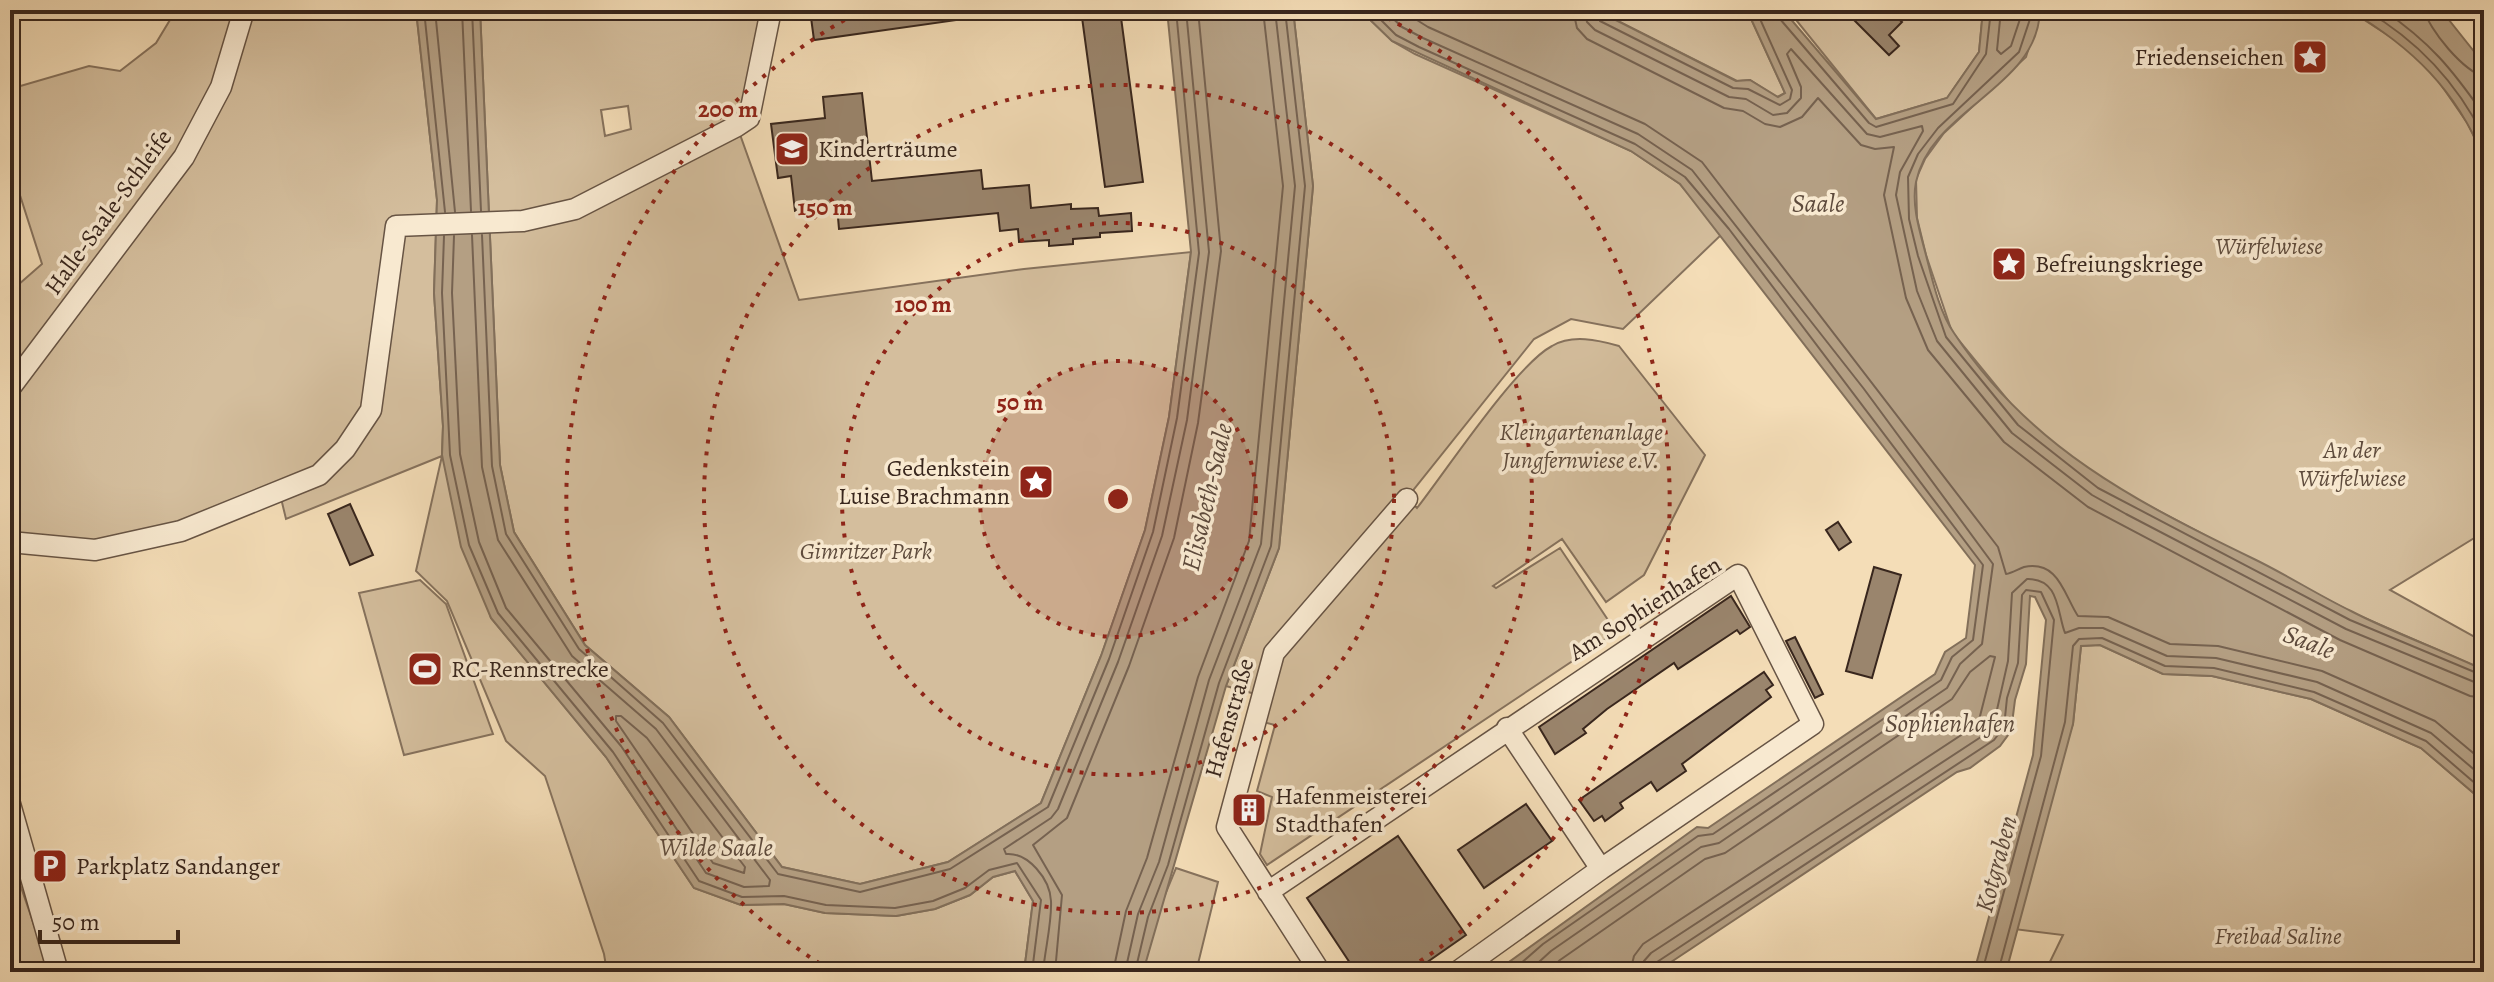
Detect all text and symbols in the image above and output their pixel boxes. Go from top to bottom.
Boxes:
place icon: Friedenseichen [2291,38,2329,76]
place label: Friedenseichen [2135,41,2284,73]
text: 200 m [698,93,758,125]
street label: Halle-Saale-Schleife [37,123,179,301]
school or university icon: Kinderträume [773,130,811,168]
place label: Kinderträume [818,133,958,165]
water label: Saale [1792,186,1844,221]
text: 150 m [797,191,853,223]
park label: Würfelwiese [2215,230,2323,262]
place icon: Befreiungskriege [1990,245,2028,283]
place label: Befreiungskriege [2035,248,2203,280]
text: 100 m [894,288,952,320]
text: 50 m [997,386,1043,418]
park label: Kleingartenanlage Jungfernwiese e.V. [1499,416,1663,476]
water label: Elisabeth-Saale [1173,420,1241,574]
park label: An der Würfelwiese [2298,434,2406,494]
place label: Gedenkstein Luise Brachmann [838,452,1010,512]
place icon: Gedenkstein Luise Brachmann [1017,463,1055,501]
centre of rings [1104,485,1132,513]
park label: Gimritzer Park [800,535,933,567]
street label: Am Sophienhafen [1562,548,1727,668]
water label: Saale [2278,616,2340,668]
sports icon: RC-Rennstrecke [406,650,444,688]
place label: RC-Rennstrecke [451,653,609,685]
street label: Hafenstraße [1197,655,1261,781]
water label: Sophienhafen [1885,706,2015,741]
place label: Hafenmeisterei Stadthafen [1275,780,1427,840]
building icon: Hafenmeisterei Stadthafen [1230,791,1268,829]
water label: Kotgraben [1966,812,2026,916]
water label: Wilde Saale [659,830,773,865]
parking icon: Parkplatz Sandanger [31,847,69,885]
place label: Parkplatz Sandanger [76,850,280,882]
scale bar [40,894,178,944]
text: 50 m [52,906,100,938]
park label: Freibad Saline [2214,920,2342,952]

